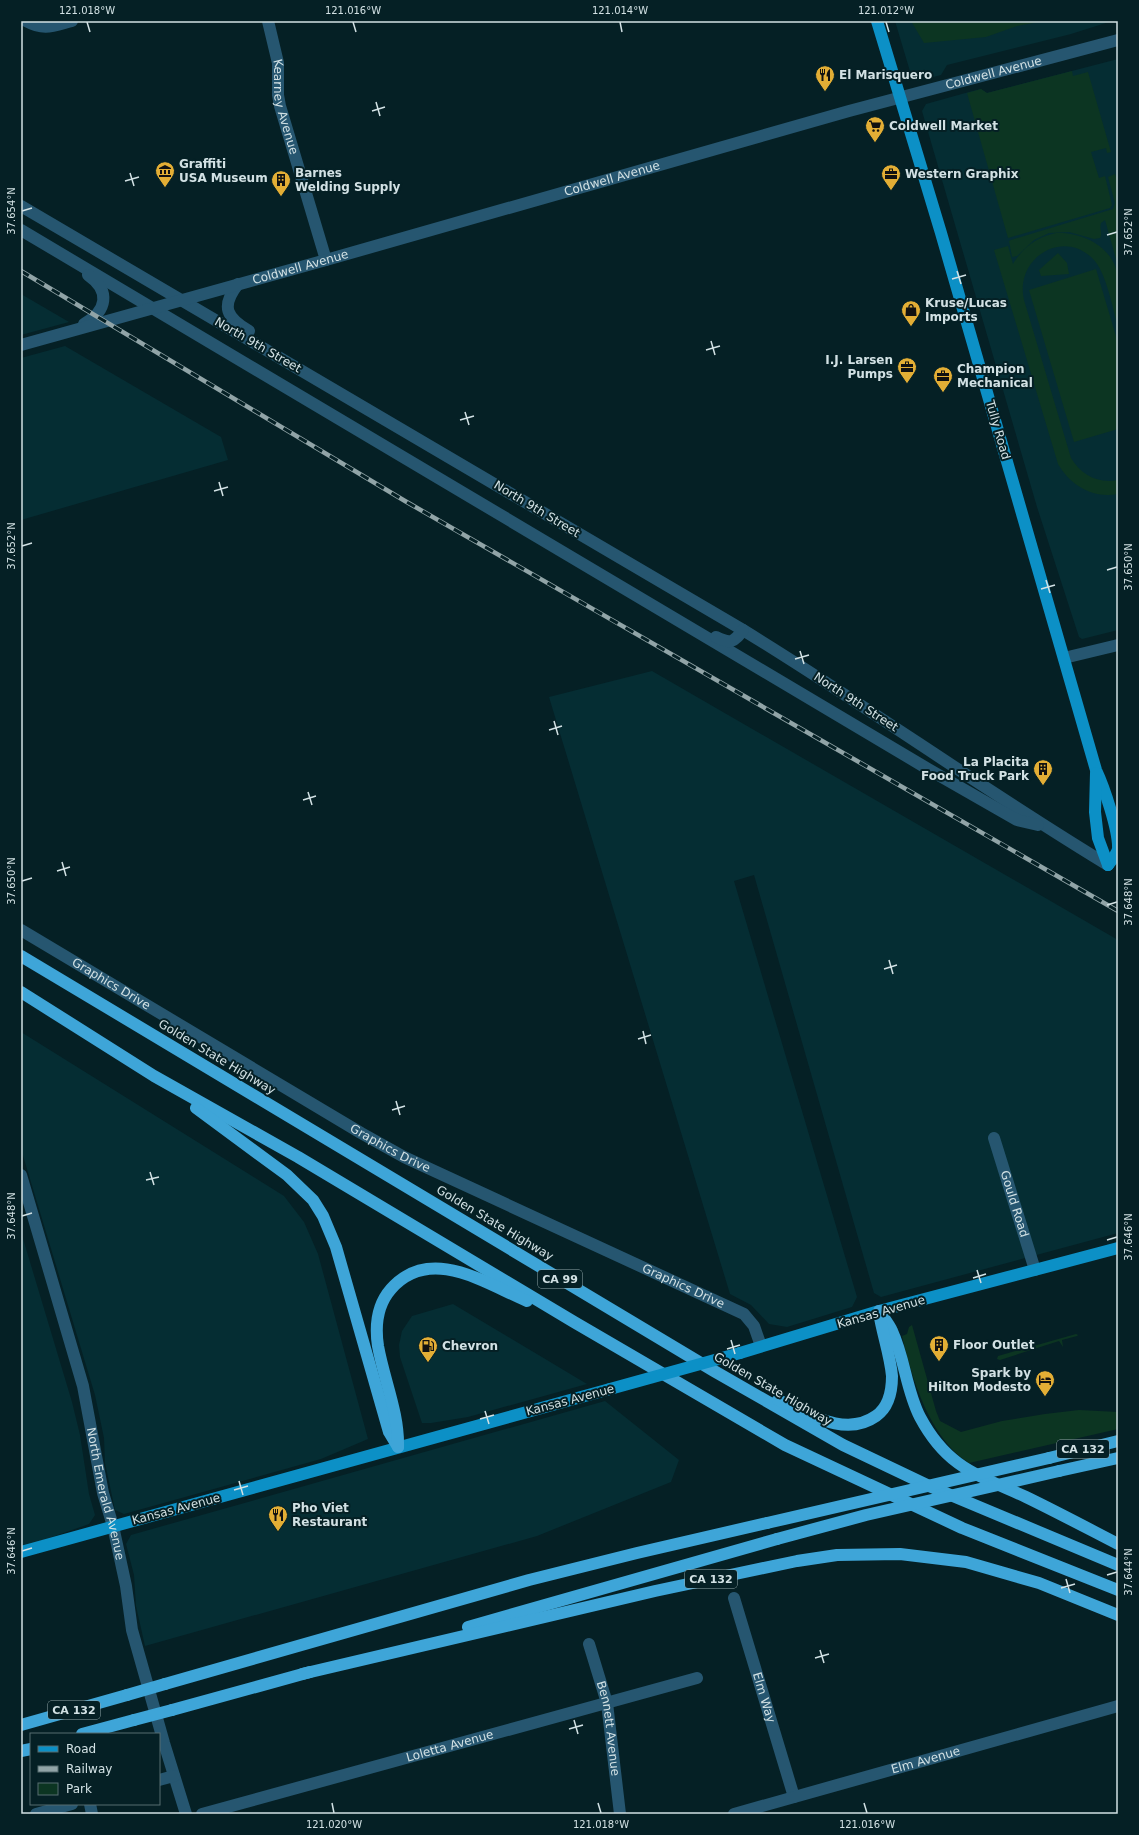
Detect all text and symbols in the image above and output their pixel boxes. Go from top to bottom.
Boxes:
text: 121.018°W [59,5,115,16]
text: 121.016°W [325,5,381,16]
text: 121.014°W [592,5,648,16]
text: 121.012°W [858,5,914,16]
street label: Coldwell Avenue [944,53,1043,92]
street label: Kearney Avenue [270,58,301,156]
restaurant icon: El Marisquero [814,64,836,92]
place label: El Marisquero [839,68,932,82]
supermarket icon: Coldwell Market [864,115,886,143]
place label: Coldwell Market [889,119,998,133]
place label: Graffiti USA Museum [179,157,268,185]
street label: Coldwell Avenue [562,158,662,199]
museum icon: Graffiti USA Museum [154,160,176,188]
office icon: Western Graphix [880,163,902,191]
place label: Barnes Welding Supply [295,166,401,194]
place label: Western Graphix [905,167,1019,181]
building icon: Barnes Welding Supply [270,169,292,197]
text: 37.654°N [6,187,17,235]
text: 37.652°N [1123,208,1134,256]
street label: Coldwell Avenue [251,247,350,287]
place label: Kruse/Lucas Imports [925,296,1007,324]
shop icon: Kruse/Lucas Imports [900,299,922,327]
street label: North 9th Street [212,315,304,376]
place label: I.J. Larsen Pumps [825,353,893,381]
office icon: I.J. Larsen Pumps [896,356,918,384]
place label: Champion Mechanical [957,362,1033,390]
office icon: Champion Mechanical [932,365,954,393]
street label: Tully Road [983,398,1013,461]
street label: North 9th Street [492,478,583,540]
text: 37.652°N [6,522,17,570]
text: 37.650°N [1123,543,1134,591]
street label: North 9th Street [811,670,901,735]
place label: La Placita Food Truck Park [921,755,1030,783]
building icon: La Placita Food Truck Park [1032,758,1054,786]
text: 37.650°N [6,857,17,905]
text: 37.648°N [1123,878,1134,926]
street label: Graphics Drive [69,955,153,1013]
street label: Golden State Highway [156,1017,278,1097]
street label: Graphics Drive [348,1121,433,1175]
street label: Gould Road [998,1169,1031,1239]
street label: Golden State Highway [434,1183,556,1263]
text: 37.648°N [6,1192,17,1240]
text: 37.646°N [1123,1213,1134,1261]
street label: Graphics Drive [640,1261,727,1311]
road number: CA 99 [538,1270,582,1288]
street label: Kansas Avenue [835,1293,927,1331]
building icon: Floor Outlet [928,1334,950,1362]
fuel station icon: Chevron [417,1335,439,1363]
place label: Floor Outlet [953,1338,1035,1352]
place label: Chevron [442,1339,498,1353]
street label: Golden State Highway [712,1349,834,1429]
place label: Spark by Hilton Modesto [928,1366,1031,1394]
hotel icon: Spark by Hilton Modesto [1034,1369,1056,1397]
street label: Kansas Avenue [524,1381,616,1419]
street label: North Emerald Avenue [84,1426,127,1561]
road number: CA 132 [1057,1440,1109,1458]
street label: Kansas Avenue [130,1490,222,1528]
place label: Pho Viet Restaurant [292,1501,367,1529]
restaurant icon: Pho Viet Restaurant [267,1504,289,1532]
text: 37.646°N [6,1527,17,1575]
text: 37.644°N [1123,1548,1134,1596]
road number: CA 132 [685,1570,737,1588]
street label: Elm Way [750,1671,778,1725]
street label: Bennett Avenue [594,1679,622,1777]
road number: CA 132 [48,1701,100,1719]
street label: Loletta Avenue [405,1727,495,1765]
legend [30,1733,160,1805]
text: Road [66,1742,96,1756]
street label: Elm Avenue [889,1744,962,1776]
text: Railway [66,1762,112,1776]
text: Park [66,1782,92,1796]
text: 121.020°W [306,1819,362,1830]
text: 121.018°W [573,1819,629,1830]
text: 121.016°W [839,1819,895,1830]

